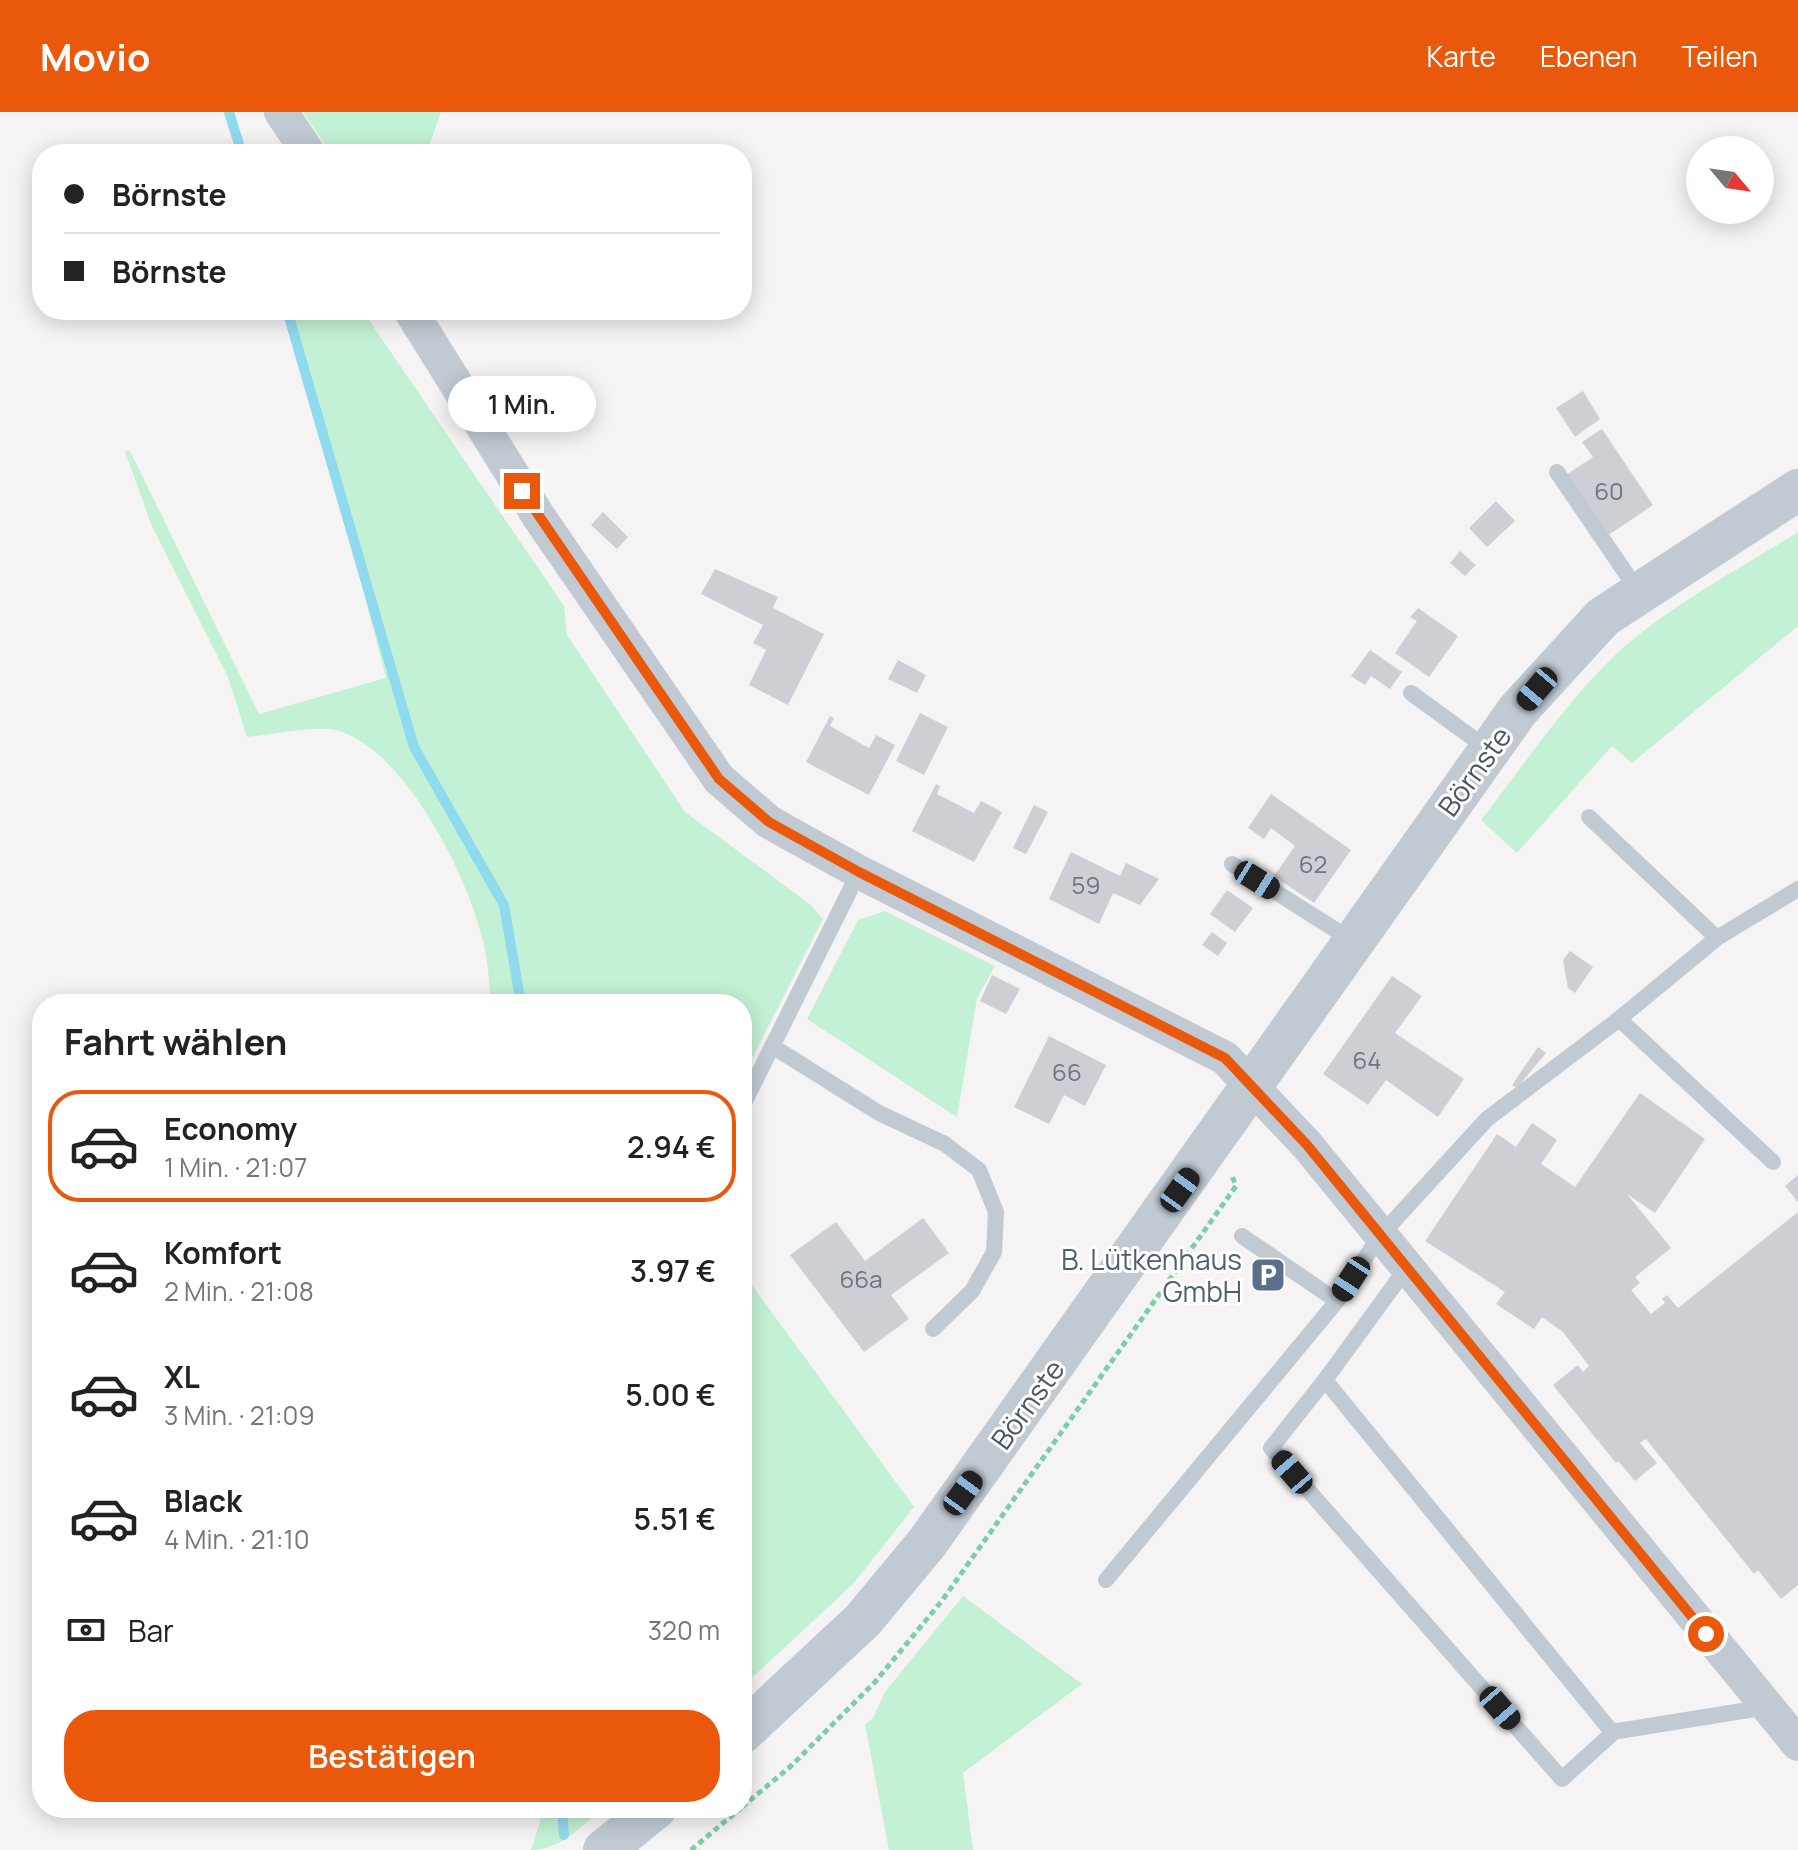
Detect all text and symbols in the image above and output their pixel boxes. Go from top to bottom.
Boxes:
text: Movio [40,30,150,82]
text: Karte [1427,37,1496,75]
text: Ebenen [1540,37,1638,75]
text: Teilen [1682,37,1758,75]
north arrow [1686,136,1774,224]
map controls [1686,136,1774,224]
text: Börnste [112,174,227,215]
text: Börnste [112,251,227,292]
callout: 1 Min. [448,375,596,431]
text: 1 Min. [488,386,556,422]
route end [504,473,540,509]
house number: 60 [1594,474,1624,507]
car [1512,663,1562,715]
street label: Börnste [1429,719,1519,823]
house number: 62 [1299,847,1327,880]
car [1230,857,1284,903]
house number: 59 [1072,868,1100,901]
text: Fahrt wählen [64,1017,287,1066]
house number: 64 [1352,1043,1382,1076]
house number: 66 [1052,1055,1082,1088]
text: Economy [164,1108,297,1149]
icon: car [68,1110,140,1182]
text: 2.94 € [627,1126,716,1167]
text: 1 Min. · 21:07 [164,1149,307,1185]
car [1156,1164,1204,1216]
text: Komfort [164,1232,282,1273]
icon: car [68,1234,140,1306]
place label: B. Lütkenhaus GmbH [1061,1240,1242,1310]
text: 3.97 € [630,1250,716,1291]
car [1328,1252,1374,1306]
parking icon: B. Lütkenhaus GmbH [1249,1256,1287,1294]
house number: 66a [839,1262,883,1295]
text: 2 Min. · 21:08 [164,1273,314,1309]
street label: Börnste [982,1352,1072,1456]
text: XL [164,1356,200,1397]
icon: car [68,1358,140,1430]
text: 5.00 € [625,1374,716,1415]
text: 3 Min. · 21:09 [164,1397,315,1433]
car [1267,1446,1317,1498]
car [939,1467,987,1519]
text: Black [164,1480,242,1521]
icon: car [68,1482,140,1554]
text: 5.51 € [634,1498,716,1539]
text: 4 Min. · 21:10 [164,1521,310,1557]
icon: cash [64,1608,108,1652]
text: Bar [128,1610,174,1651]
text: 320 m [648,1612,720,1648]
route start [1688,1616,1724,1652]
car [1475,1682,1525,1734]
button: Bestätigen [64,1710,720,1802]

